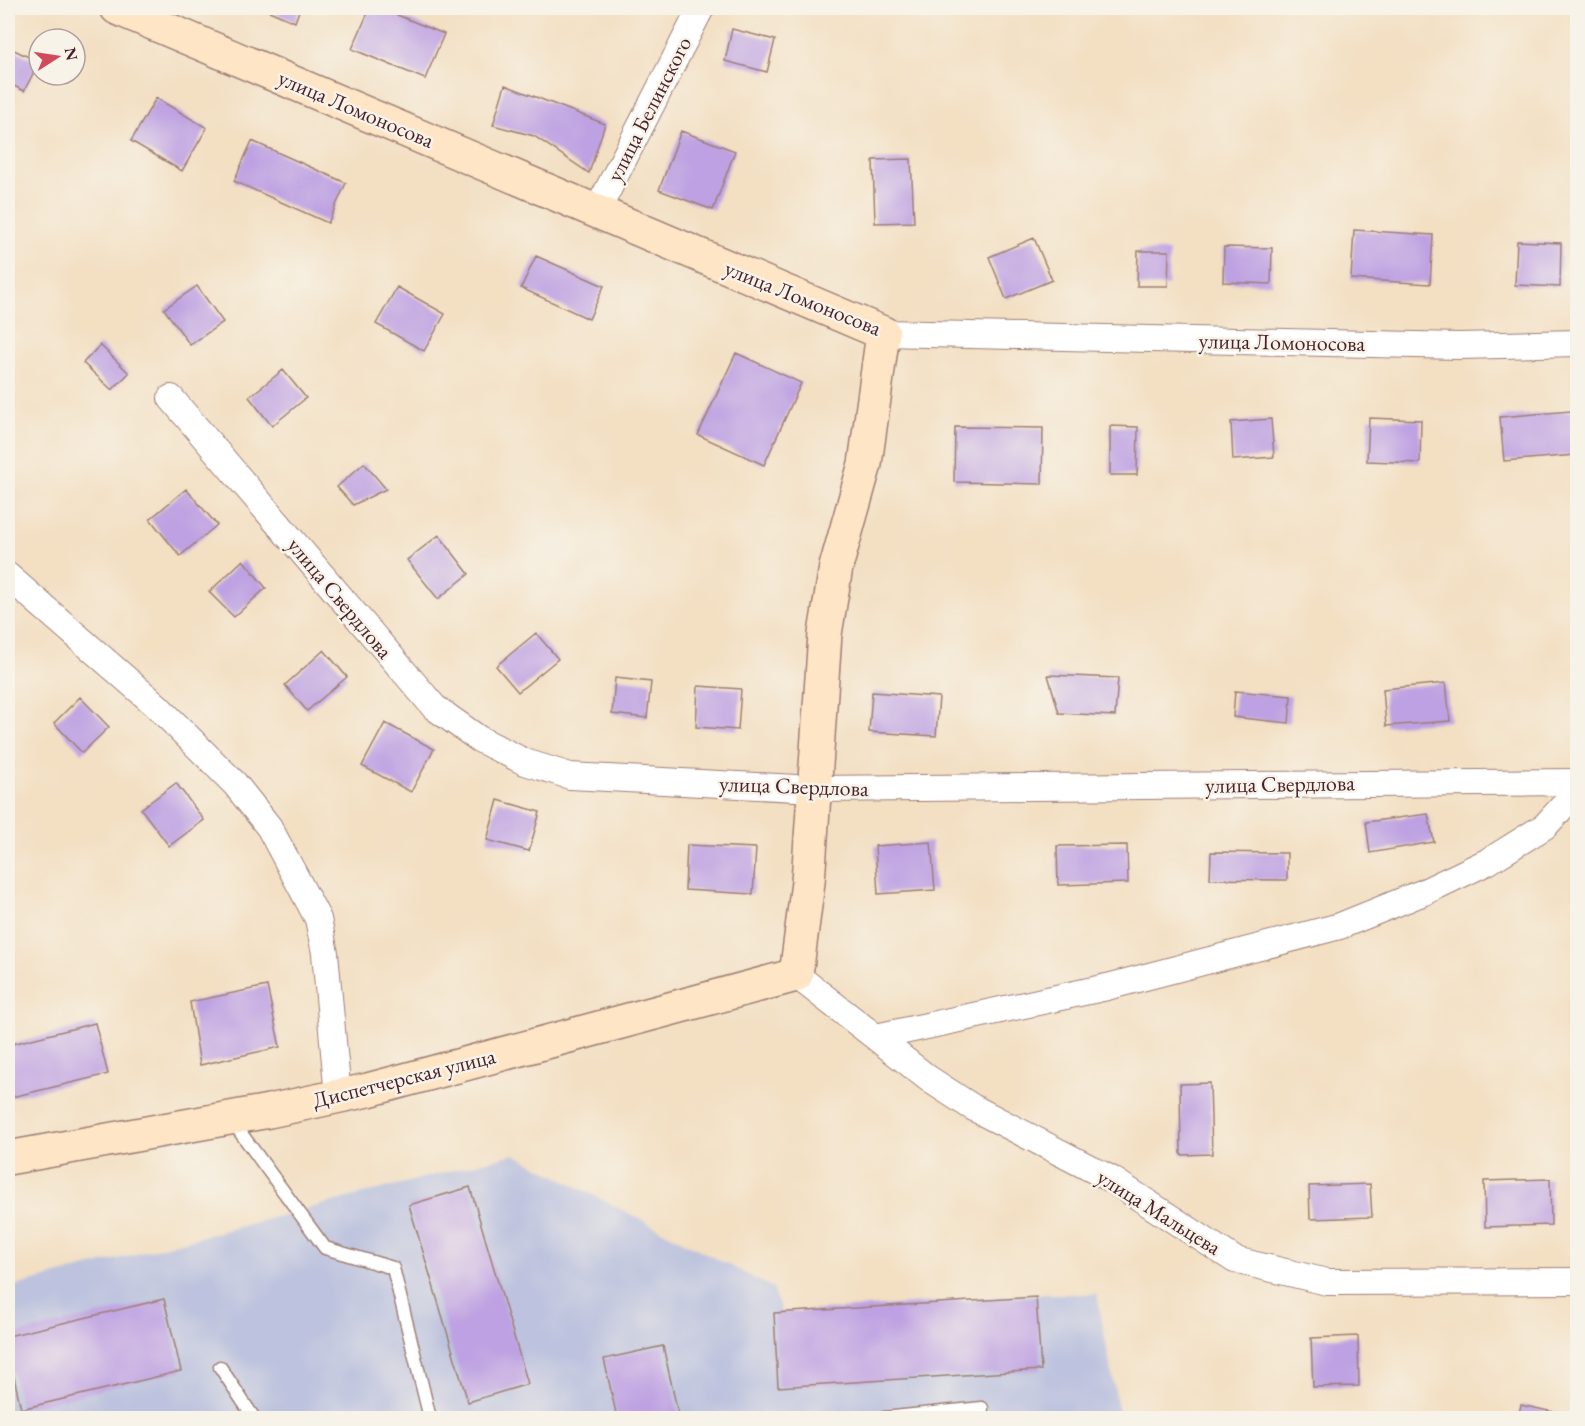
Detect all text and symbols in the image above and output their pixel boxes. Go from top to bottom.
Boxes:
north arrow [27,27,87,87]
street label: улица Белинского [600,31,698,187]
text: N [60,45,83,63]
street label: улица Ломоносова [274,63,439,155]
street label: улица Ломоносова [720,253,886,343]
street label: улица Ломоносова [1198,326,1366,358]
street label: улица Свердлова [281,531,399,665]
street label: улица Свердлова [1205,768,1355,800]
street label: улица Свердлова [719,769,870,803]
street label: Диспетчерская улица [310,1041,499,1115]
street label: улица Мальцева [1091,1162,1227,1262]

